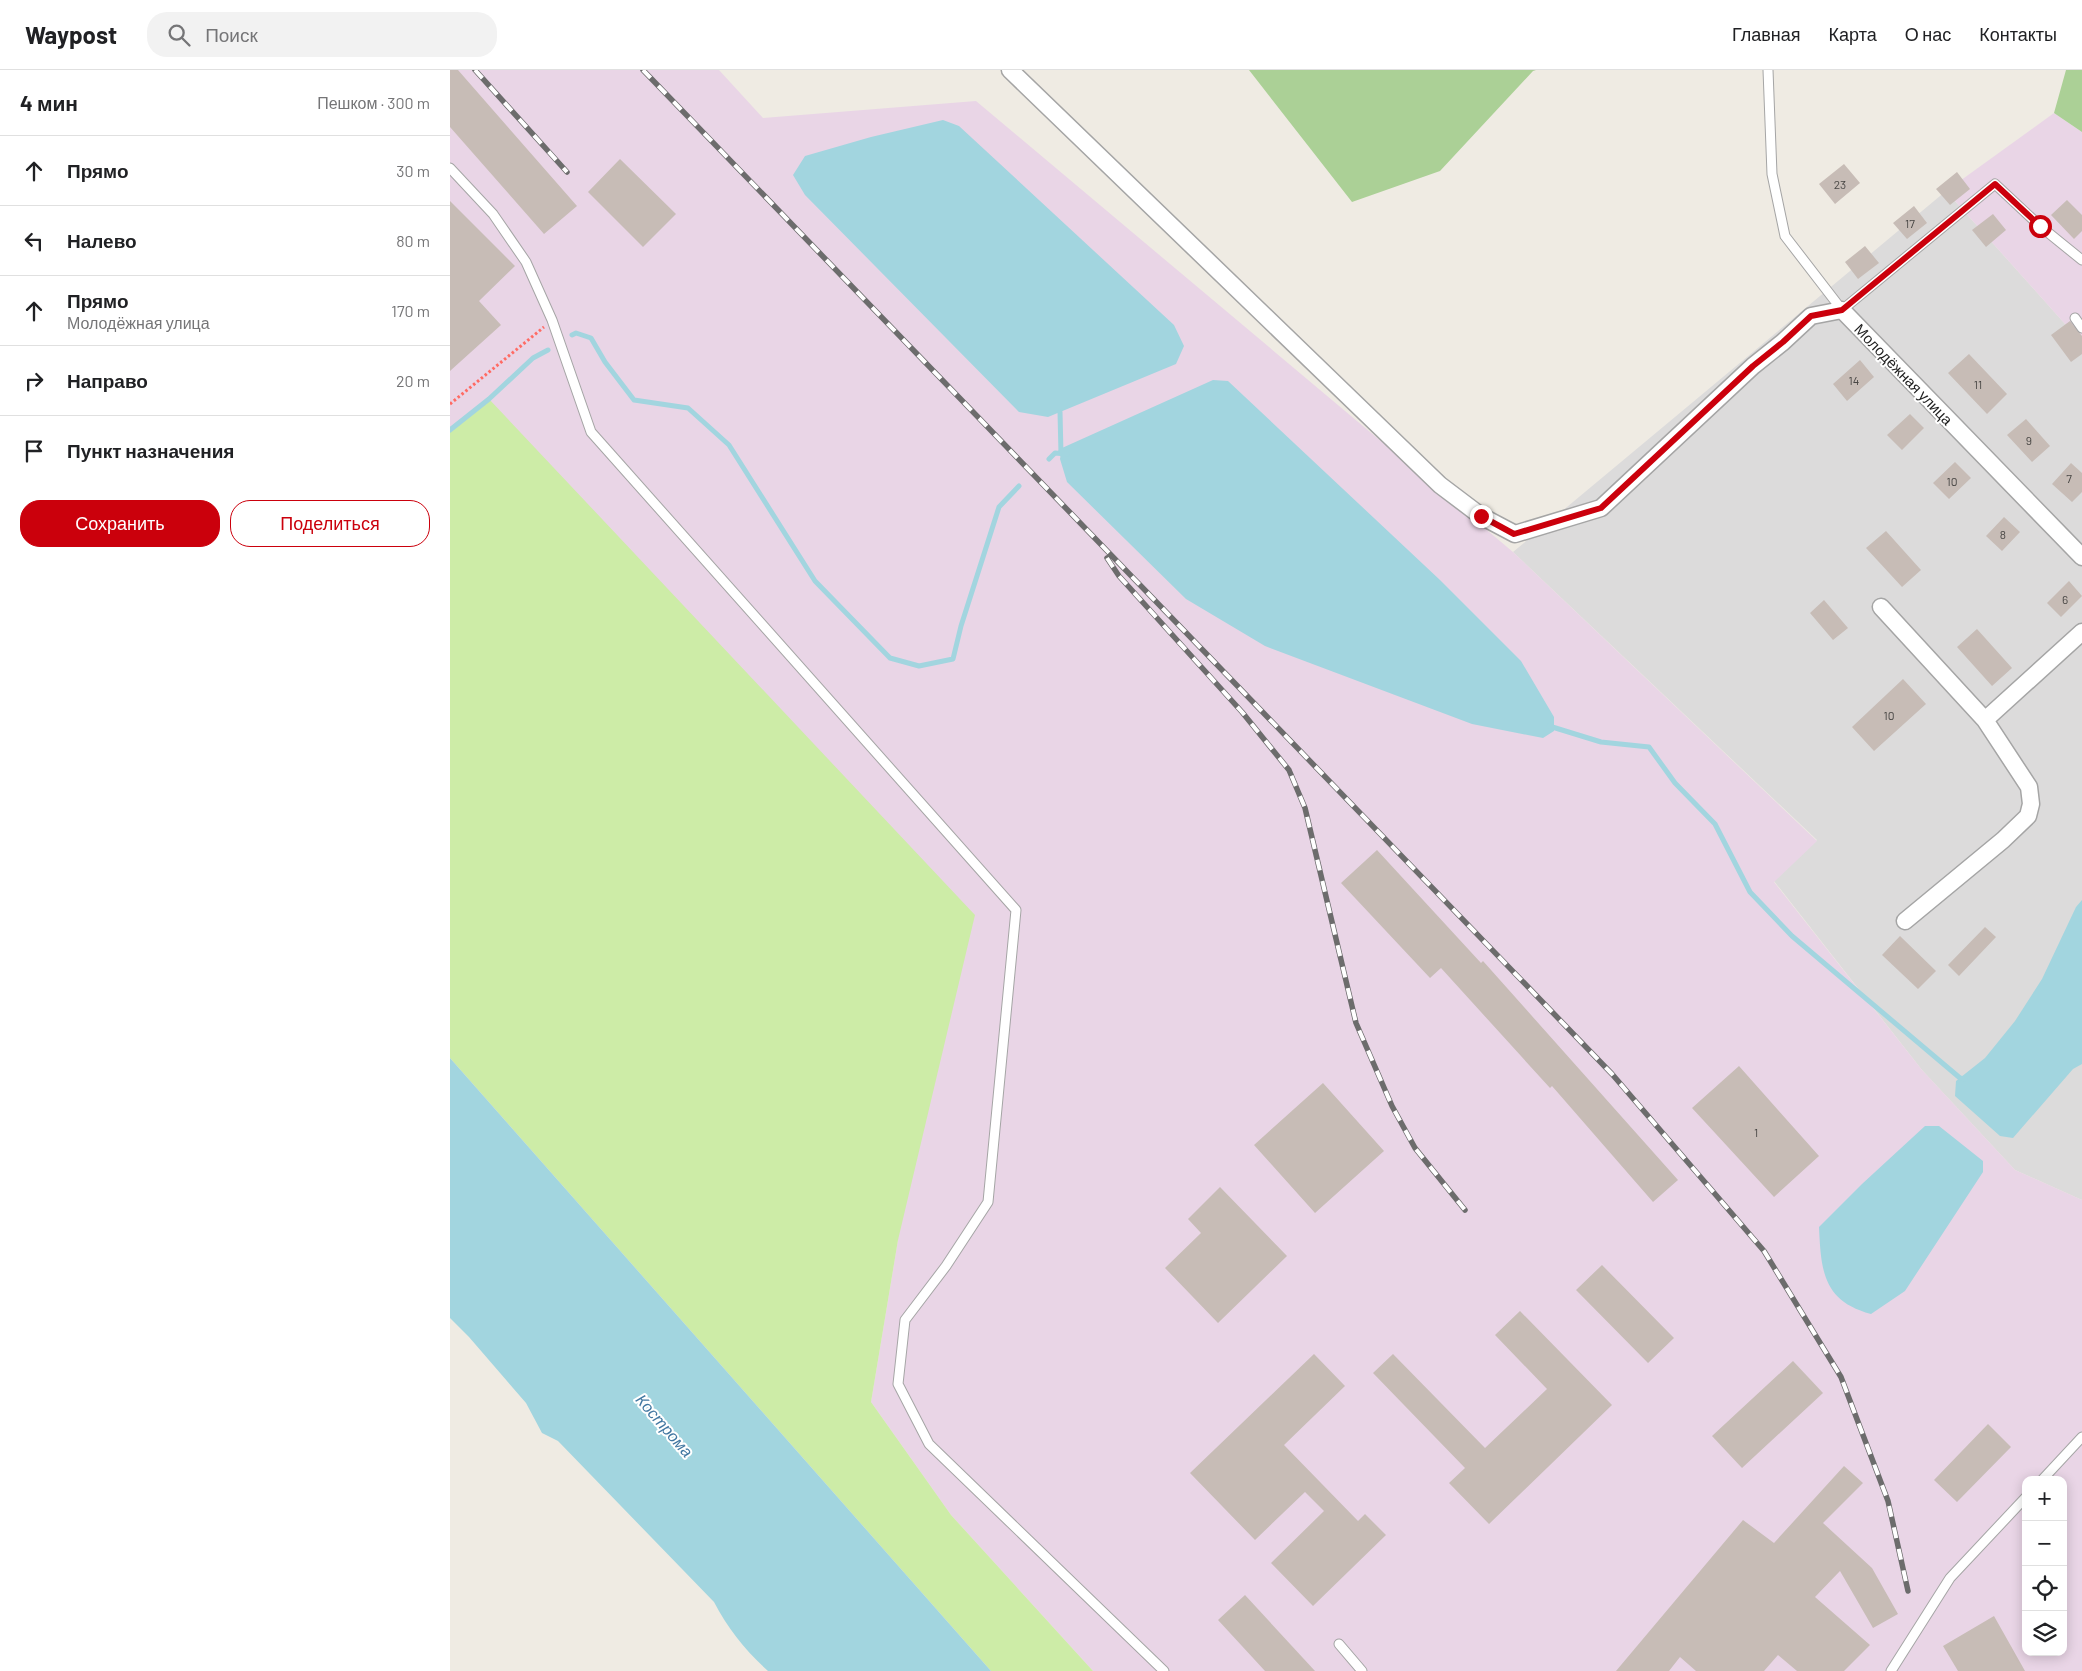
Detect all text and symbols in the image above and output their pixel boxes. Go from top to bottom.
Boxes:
search box [147,12,497,57]
text: Waypost [25,20,117,49]
icon: search [165,21,193,49]
text: Поиск [205,23,258,46]
text: Главная [1732,23,1801,45]
text: Карта [1829,23,1877,45]
text: О нас [1905,23,1951,45]
text: Контакты [1979,23,2057,45]
text: 4 мин [20,90,78,115]
text: Пешком · 300 m [317,93,430,112]
icon: ahead [20,157,48,185]
text: Прямо [67,159,129,182]
text: 30 m [396,161,430,180]
house number: 23 [1834,177,1846,191]
route start [2029,215,2052,238]
house number: 17 [1905,216,1915,230]
icon: left [20,227,48,255]
text: Налево [67,229,137,252]
text: 80 m [396,231,430,250]
text: Прямо [67,289,129,312]
icon: ahead [20,297,48,325]
text: 170 m [391,301,430,320]
text: Молодёжная улица [67,313,210,332]
street label: Молодёжная улица [1851,320,1957,429]
icon: right [20,367,48,395]
text: Направо [67,369,148,392]
text: 20 m [396,371,430,390]
house number: 14 [1849,373,1859,387]
house number: 11 [1974,377,1982,391]
house number: 9 [2026,433,2032,447]
icon: arrive [20,437,48,465]
text: Пункт назначения [67,439,234,462]
house number: 7 [2066,471,2072,485]
house number: 10 [1947,474,1957,488]
button: Сохранить [20,500,220,547]
button: Поделиться [230,500,430,547]
route end [1470,505,1493,528]
house number: 8 [2000,527,2006,541]
house number: 6 [2062,592,2068,606]
house number: 10 [1884,708,1894,722]
house number: 1 [1754,1125,1758,1139]
water label: Кострома [633,1390,698,1460]
map controls [2022,1476,2067,1656]
button: + [2022,1476,2067,1521]
button: − [2022,1521,2067,1566]
button: locate [2022,1566,2067,1611]
button: layers [2022,1611,2067,1656]

